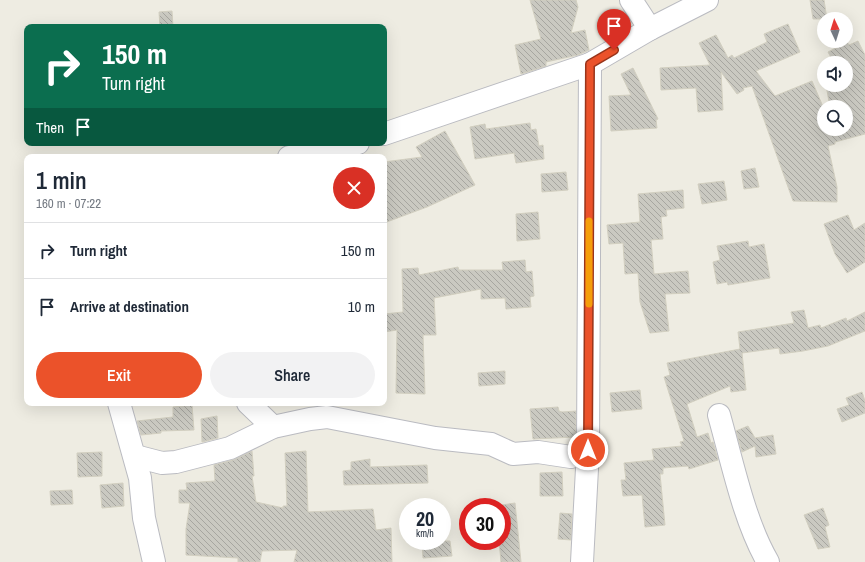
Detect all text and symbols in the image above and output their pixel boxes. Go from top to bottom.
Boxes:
pin [597,9,631,50]
north arrow [817,12,853,48]
map controls [817,12,853,136]
icon: arrive [603,15,625,37]
text: 150 m [102,35,167,73]
icon: right [36,40,88,92]
button: sound [817,56,853,92]
text: Turn right [102,71,165,96]
button: search [817,100,853,136]
icon: arrive [72,116,94,138]
text: Then [36,117,64,138]
text: 1 min [36,164,87,196]
button: close [333,167,375,209]
text: 160 m · 07:22 [36,195,101,212]
icon: right [36,240,58,262]
text: Turn right [70,240,127,261]
text: 150 m [341,240,375,261]
icon: arrive [36,296,58,318]
text: Arrive at destination [70,296,189,317]
text: 10 m [348,296,375,317]
button: Exit [36,352,202,398]
button: Share [210,352,375,398]
position arrow [567,429,609,471]
speed limit sign: 30 [459,498,511,550]
text: 20 [416,505,434,532]
text: km/h [416,527,434,540]

